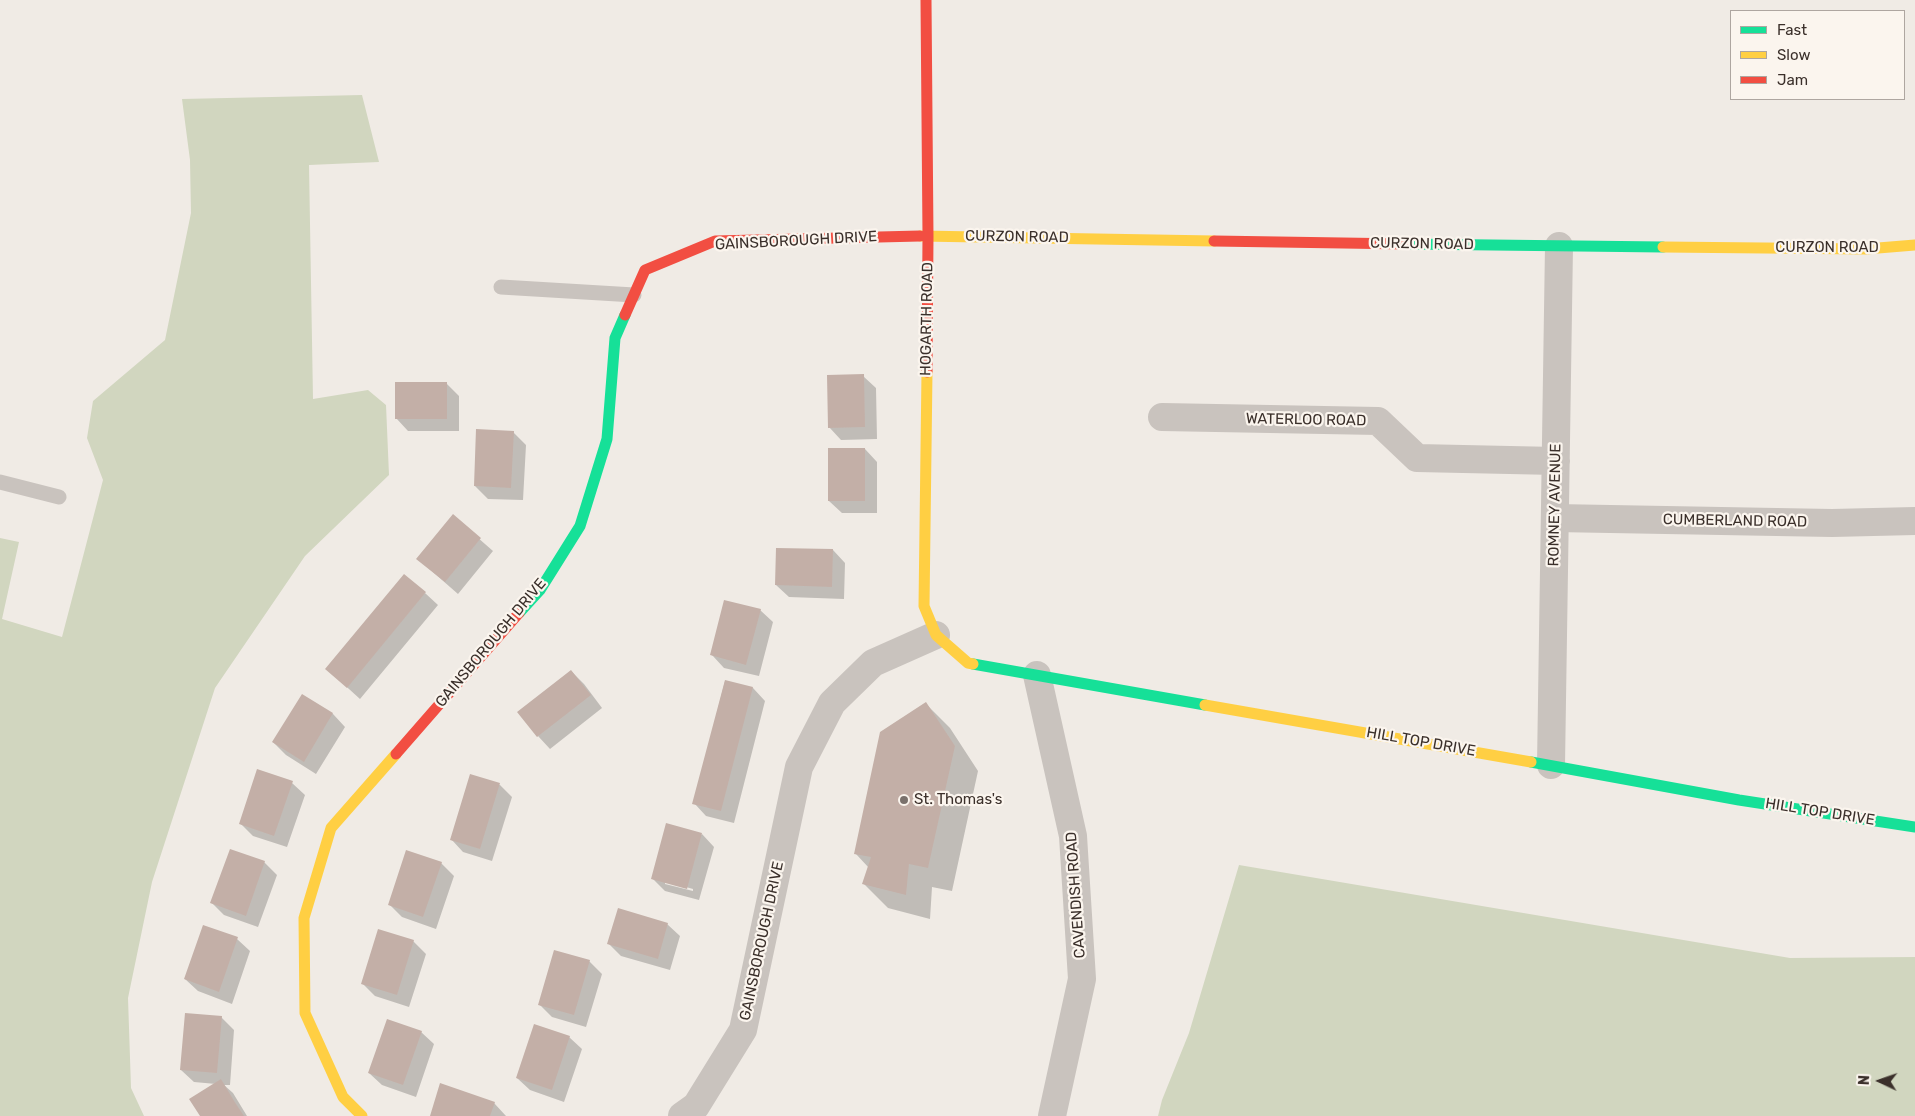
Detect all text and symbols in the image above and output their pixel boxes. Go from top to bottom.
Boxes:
legend [1730,10,1905,100]
text: Fast [1777,21,1807,39]
text: Slow [1777,46,1810,64]
text: Jam [1777,71,1808,89]
street label: CURZON ROAD [965,227,1069,247]
street label: GAINSBOROUGH DRIVE [714,228,878,254]
street label: CURZON ROAD [1370,234,1474,254]
street label: CURZON ROAD [1775,239,1879,257]
street label: HOGARTH ROAD [917,262,937,376]
street label: WATERLOO ROAD [1246,410,1366,430]
street label: ROMNEY AVENUE [1545,443,1565,567]
street label: CUMBERLAND ROAD [1663,511,1807,531]
street label: GAINSBOROUGH DRIVE [432,575,550,711]
street label: HILL TOP DRIVE [1365,724,1477,760]
place label: St. Thomas's [914,791,1002,809]
marker: St. Thomas's [898,794,910,806]
street label: HILL TOP DRIVE [1764,794,1876,830]
street label: CAVENDISH ROAD [1063,831,1089,959]
street label: GAINSBOROUGH DRIVE [736,860,788,1022]
north arrow [1855,1056,1905,1106]
text: N [1856,1075,1873,1086]

